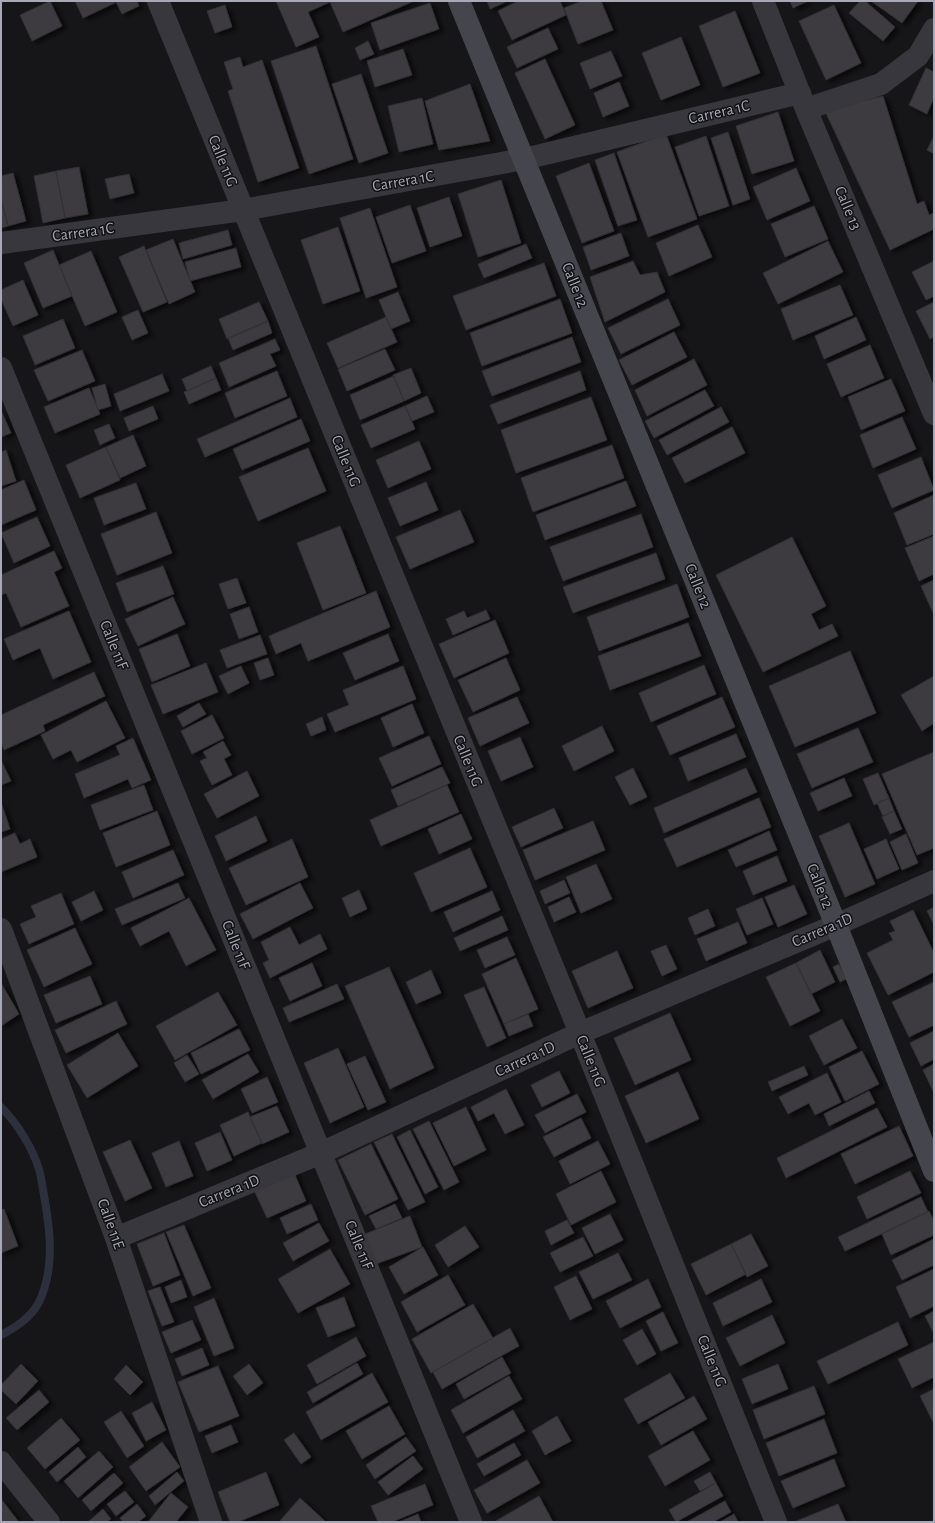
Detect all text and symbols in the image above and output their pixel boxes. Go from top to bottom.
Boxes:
street label: Carrera 1C [687,97,751,127]
street label: Calle 11G [205,133,241,189]
street label: Carrera 1C [371,168,435,194]
street label: Calle 13 [832,184,864,232]
street label: Carrera 1C [51,220,115,244]
street label: Calle 12 [559,260,591,310]
street label: Calle 11G [328,433,364,489]
street label: Calle 12 [682,561,714,611]
street label: Calle 11F [97,618,131,673]
street label: Calle 11G [450,733,486,789]
street label: Calle 12 [804,861,836,911]
street label: Carrera 1D [789,910,855,950]
street label: Calle 11F [219,918,253,973]
street label: Calle 11G [573,1033,609,1089]
street label: Carrera 1D [493,1038,557,1080]
street label: Carrera 1D [196,1172,262,1210]
street label: Calle 11E [95,1197,128,1252]
street label: Calle 11F [342,1218,376,1273]
street label: Calle 11G [694,1333,730,1389]

